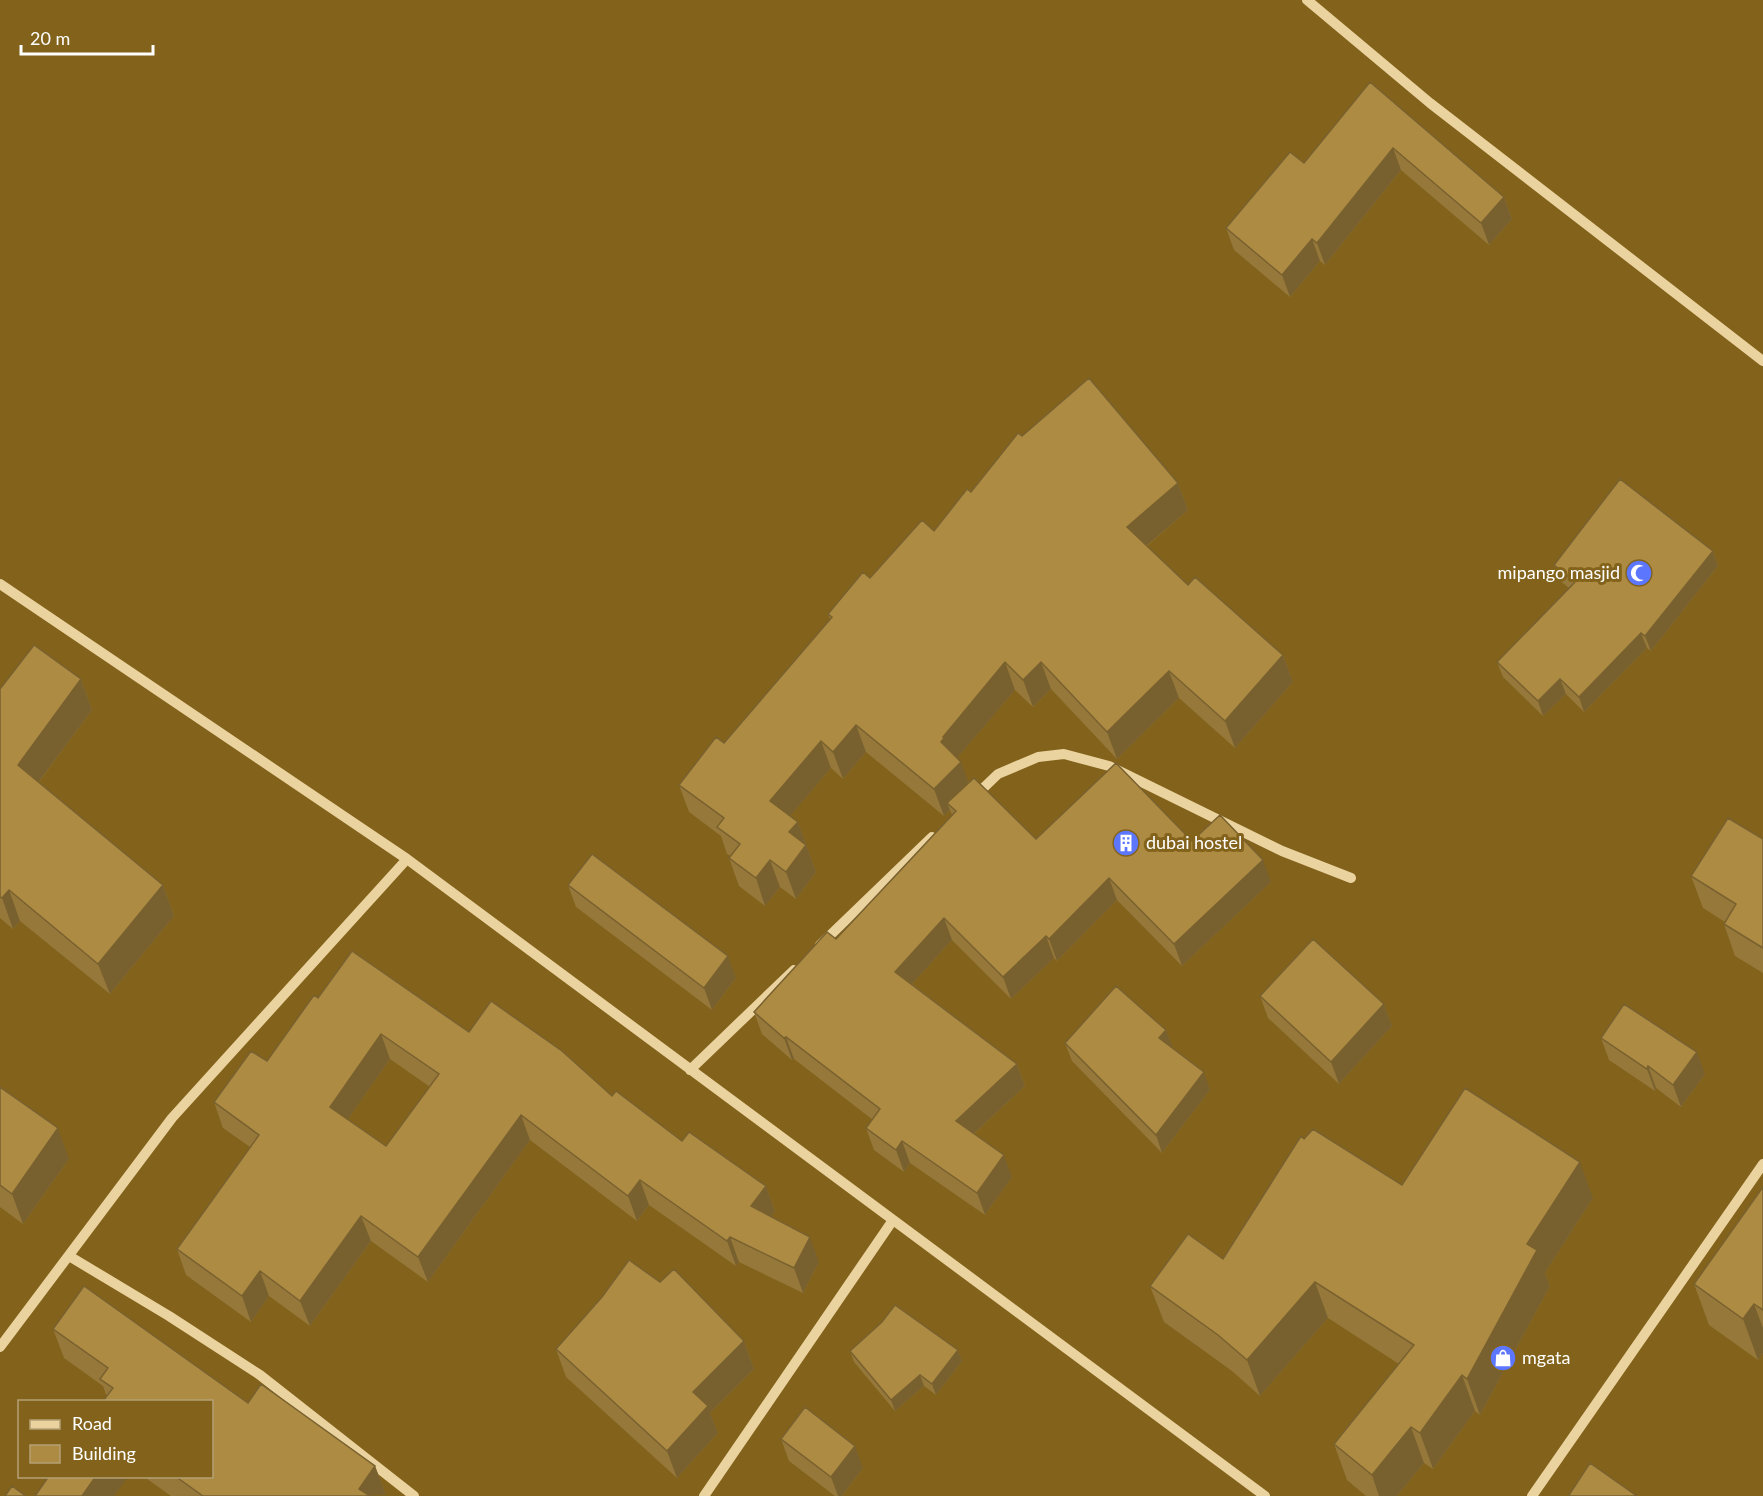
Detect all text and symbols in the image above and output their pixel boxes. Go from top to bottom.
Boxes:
scale bar [21,18,153,56]
text: 20 m [30,27,70,49]
mosque icon: mipango masjid [1624,558,1654,588]
place label: mipango masjid [1498,561,1620,583]
building icon: dubai hostel [1111,828,1141,858]
place label: dubai hostel [1146,831,1242,853]
shop icon: mgata [1488,1343,1518,1373]
place label: mgata [1522,1346,1570,1368]
legend [18,1400,213,1478]
text: Road [72,1412,112,1434]
text: Building [72,1442,136,1464]

